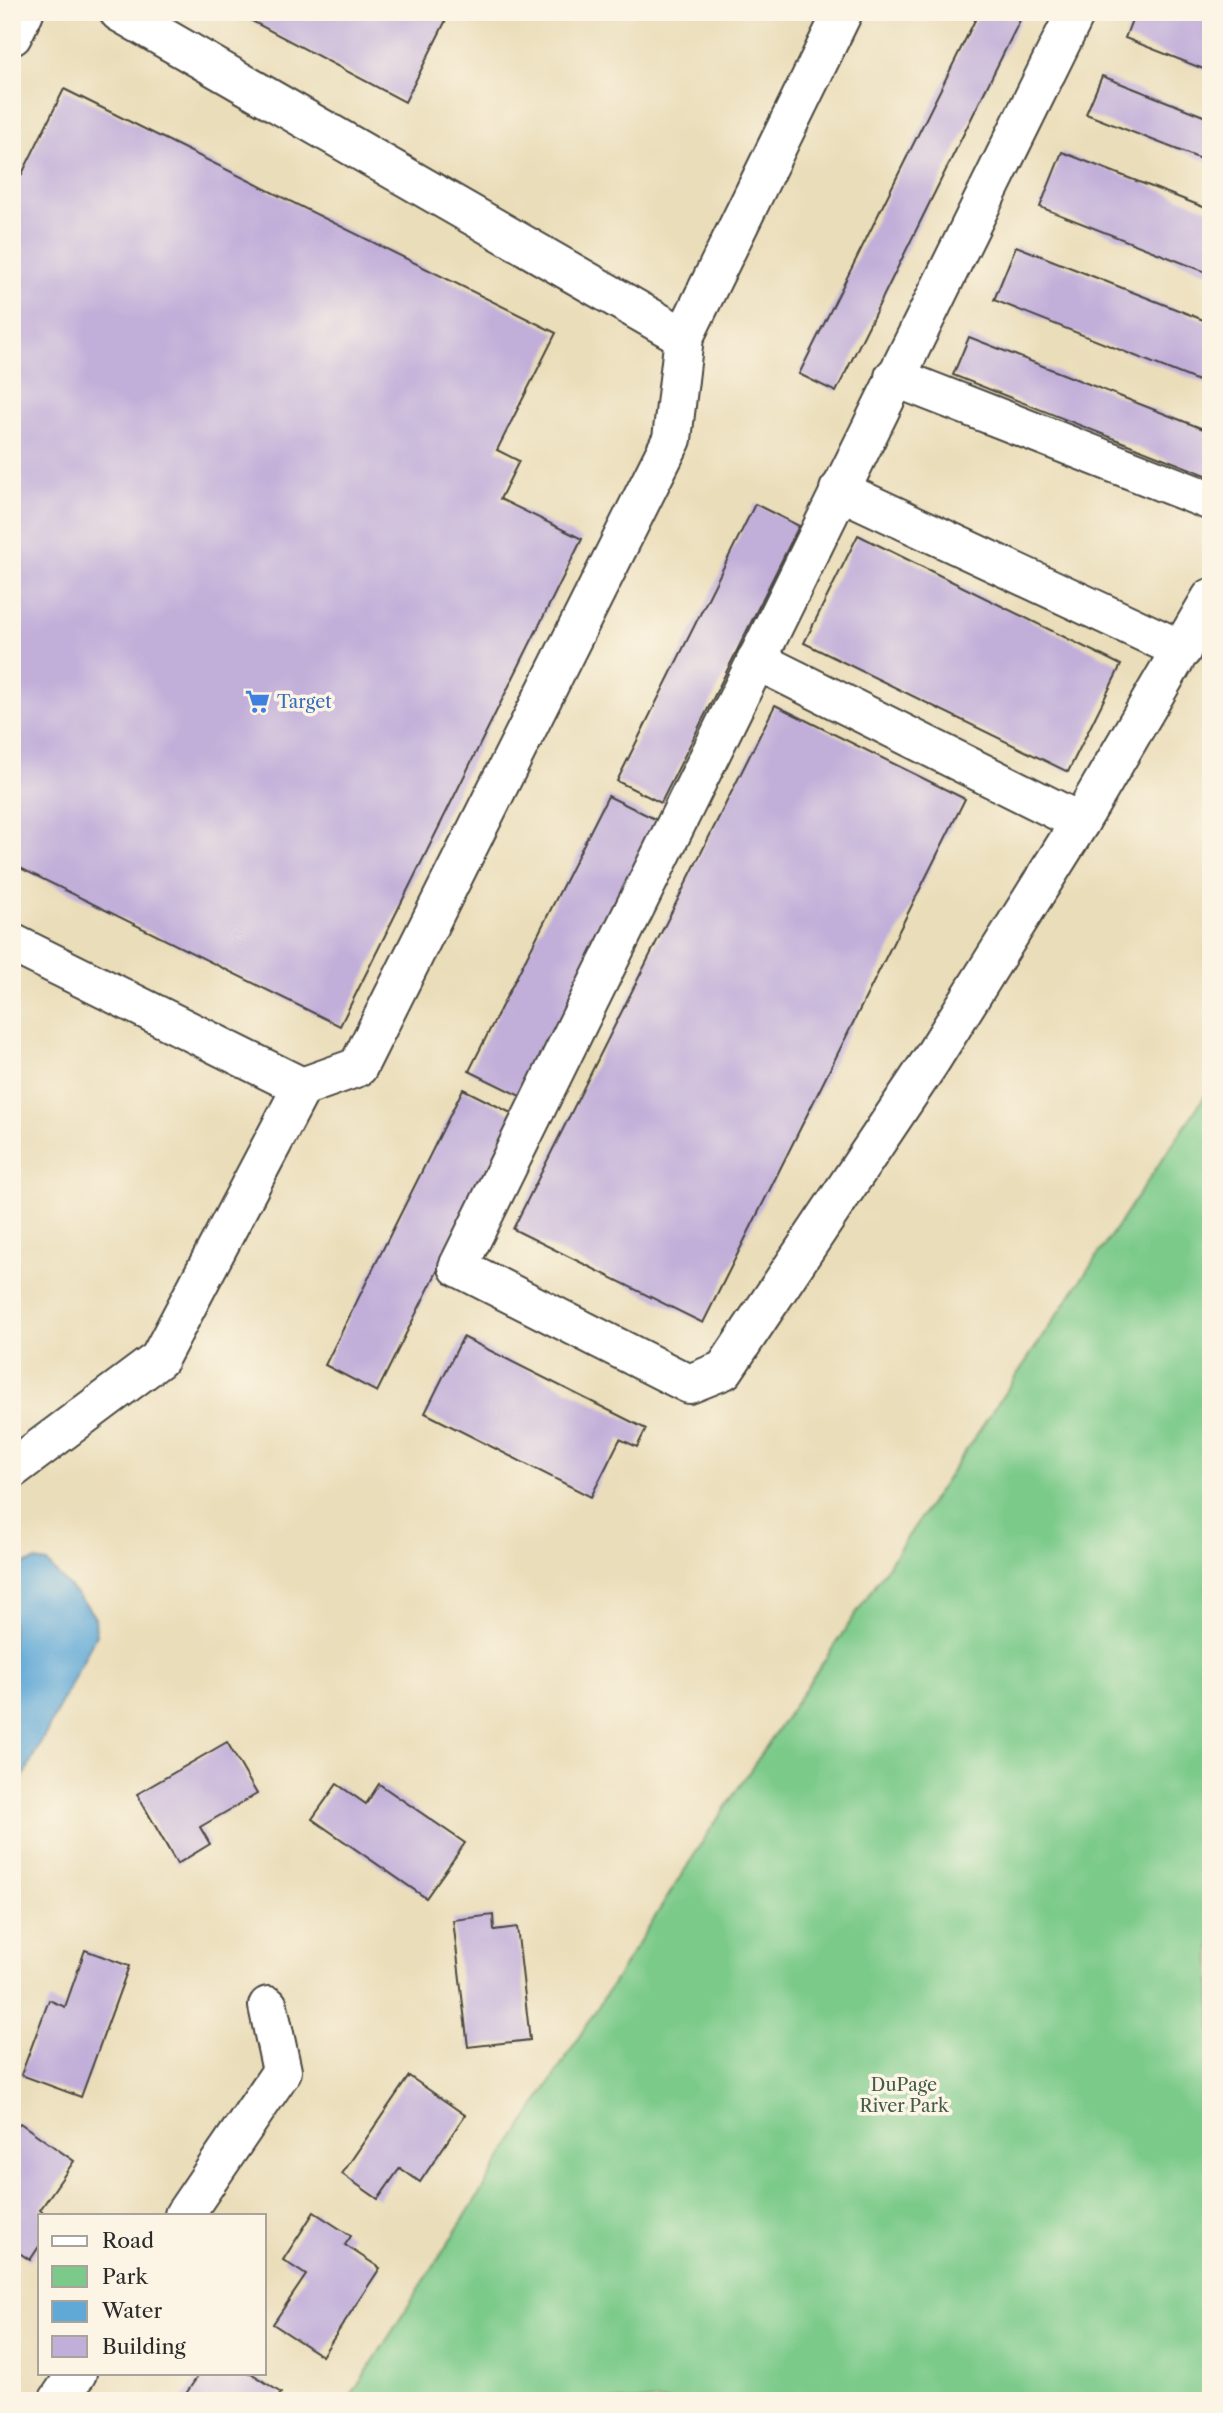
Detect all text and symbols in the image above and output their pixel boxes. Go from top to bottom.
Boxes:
supermarket icon: Target [243,688,271,716]
place label: Target [277,691,332,713]
park label: DuPage River Park [860,2074,950,2117]
legend [38,2214,266,2374]
text: Road [102,2228,154,2253]
text: Park [102,2264,148,2289]
text: Water [101,2298,162,2323]
text: Building [102,2334,187,2359]

